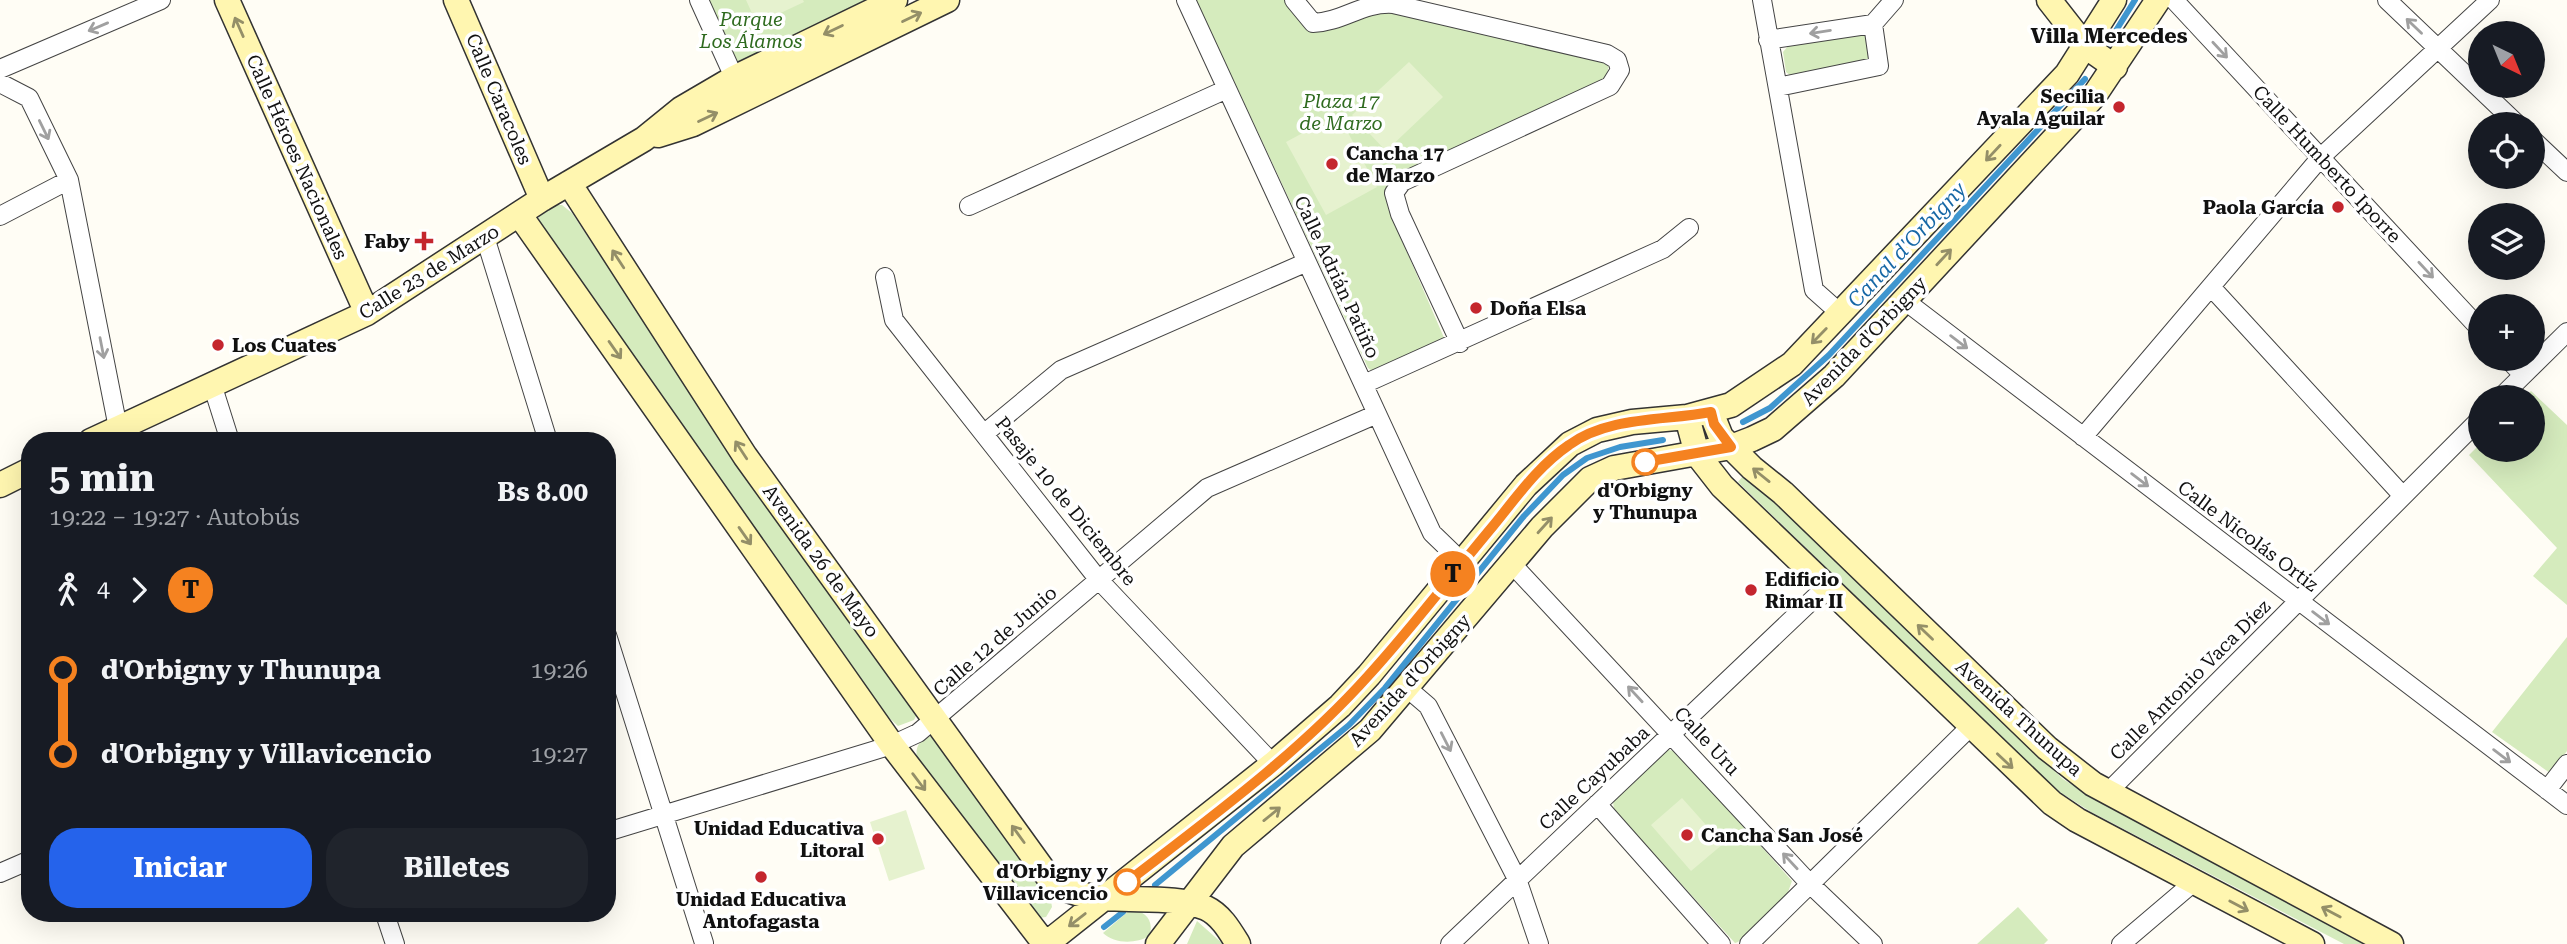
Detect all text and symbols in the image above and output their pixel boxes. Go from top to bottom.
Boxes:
park label: Parque Los Álamos [699,8,803,53]
one-way arrow [901,10,922,23]
one-way arrow [232,17,245,38]
one-way arrow [2406,18,2423,35]
one-way arrow [88,21,110,34]
north arrow [2468,21,2544,98]
map controls [2468,21,2545,462]
one-way arrow [823,24,844,37]
district label: Villa Mercedes [2030,24,2188,48]
one-way arrow [1810,26,1832,39]
street label: Calle Caracoles [461,30,537,168]
one-way arrow [2212,41,2229,58]
street label: Calle Héroes Nacionales [241,51,353,263]
street label: Calle Humberto Iporre [2248,81,2406,247]
place label: Secilia Ayala Aguilar [1977,85,2105,130]
park label: Plaza 17 de Marzo [1299,90,1383,135]
marker: Secilia Ayala Aguilar [2111,99,2127,115]
one-way arrow [697,110,718,123]
button: locate [2468,112,2545,189]
one-way arrow [38,119,52,140]
place label: Cancha 17 de Marzo [1346,142,1444,187]
one-way arrow [1984,144,2001,161]
marker: Cancha 17 de Marzo [1324,156,1340,172]
water label: Canal d'Orbigny [1843,177,1971,312]
street label: Calle Adrián Patiño [1289,192,1385,362]
place label: Paola García [2203,196,2324,219]
marker: Paola García [2330,199,2346,215]
button: layers [2468,203,2545,280]
street label: Calle 23 de Marzo [355,220,503,324]
place label: Faby [364,230,411,253]
marker: Faby [416,233,432,249]
one-way arrow [1936,249,1953,266]
one-way arrow [611,250,626,269]
one-way arrow [2417,261,2434,278]
street label: Avenida d'Orbigny [1797,271,1932,410]
button: + [2468,294,2545,371]
place label: Doña Elsa [1490,297,1586,320]
marker: Doña Elsa [1468,300,1484,316]
one-way arrow [1811,327,1828,344]
place label: Los Cuates [232,334,337,357]
one-way arrow [1949,334,1967,349]
one-way arrow [96,336,110,359]
marker: Los Cuates [210,337,226,353]
one-way arrow [608,340,622,359]
button: − [2468,385,2545,462]
street label: Pasaje 10 de Diciembre [991,412,1141,590]
one-way arrow [734,441,748,461]
marker: d'Orbigny y Thunupa [1632,449,1658,475]
text: 5 min [49,456,155,500]
one-way arrow [1752,467,1770,483]
one-way arrow [2130,472,2148,487]
street label: Calle Nicolás Ortiz [2173,476,2323,596]
text: Bs 8.00 [497,477,588,507]
place label: d'Orbigny y Thunupa [1593,479,1697,524]
street label: Avenida 26 de Mayo [758,480,884,642]
text: 19:22 – 19:27 · Autobús [49,504,300,531]
one-way arrow [1537,516,1553,534]
one-way arrow [738,526,752,545]
line badge: T [1430,551,1476,597]
text: T [1444,560,1462,588]
place label: Edificio Rimar II [1765,568,1843,613]
icon: walk [49,571,87,609]
icon: forward [120,571,158,609]
text: 4 [97,576,110,603]
text: T [182,576,199,604]
street label: Calle 12 de Junio [928,581,1062,701]
marker: Edificio Rimar II [1743,582,1759,598]
street label: Calle Antonio Vaca Díez [2105,595,2275,765]
street label: Avenida d'Orbigny [1344,608,1476,751]
one-way arrow [2311,610,2329,625]
one-way arrow [1917,623,1934,640]
text: d'Orbigny y Thunupa [101,655,381,685]
street label: Avenida Thunupa [1951,655,2088,781]
text: 19:26 [531,657,588,684]
one-way arrow [1627,686,1644,703]
street label: Calle Uru [1669,702,1745,780]
street label: Calle Cayubaba [1534,721,1654,835]
one-way arrow [1440,731,1454,752]
text: d'Orbigny y Villavicencio [101,739,432,769]
text: 19:27 [531,741,588,768]
one-way arrow [2492,748,2510,763]
one-way arrow [1996,752,2013,769]
one-way arrow [912,772,927,790]
one-way arrow [1262,806,1280,822]
place label: Unidad Educativa Litoral [694,817,864,862]
place label: Cancha San José [1701,824,1863,847]
one-way arrow [1011,825,1025,844]
marker: Cancha San José [1679,827,1695,843]
button: Iniciar [49,828,312,908]
button: Billetes [326,828,588,908]
marker: Unidad Educativa Litoral [870,831,886,847]
one-way arrow [1781,853,1798,870]
place label: d'Orbigny y Villavicencio [983,860,1109,905]
marker: Unidad Educativa Antofagasta [753,869,769,885]
marker: d'Orbigny y Villavicencio [1114,869,1140,895]
place label: Unidad Educativa Antofagasta [676,888,846,933]
one-way arrow [2228,900,2249,913]
one-way arrow [2322,905,2342,919]
one-way arrow [1068,913,1086,928]

